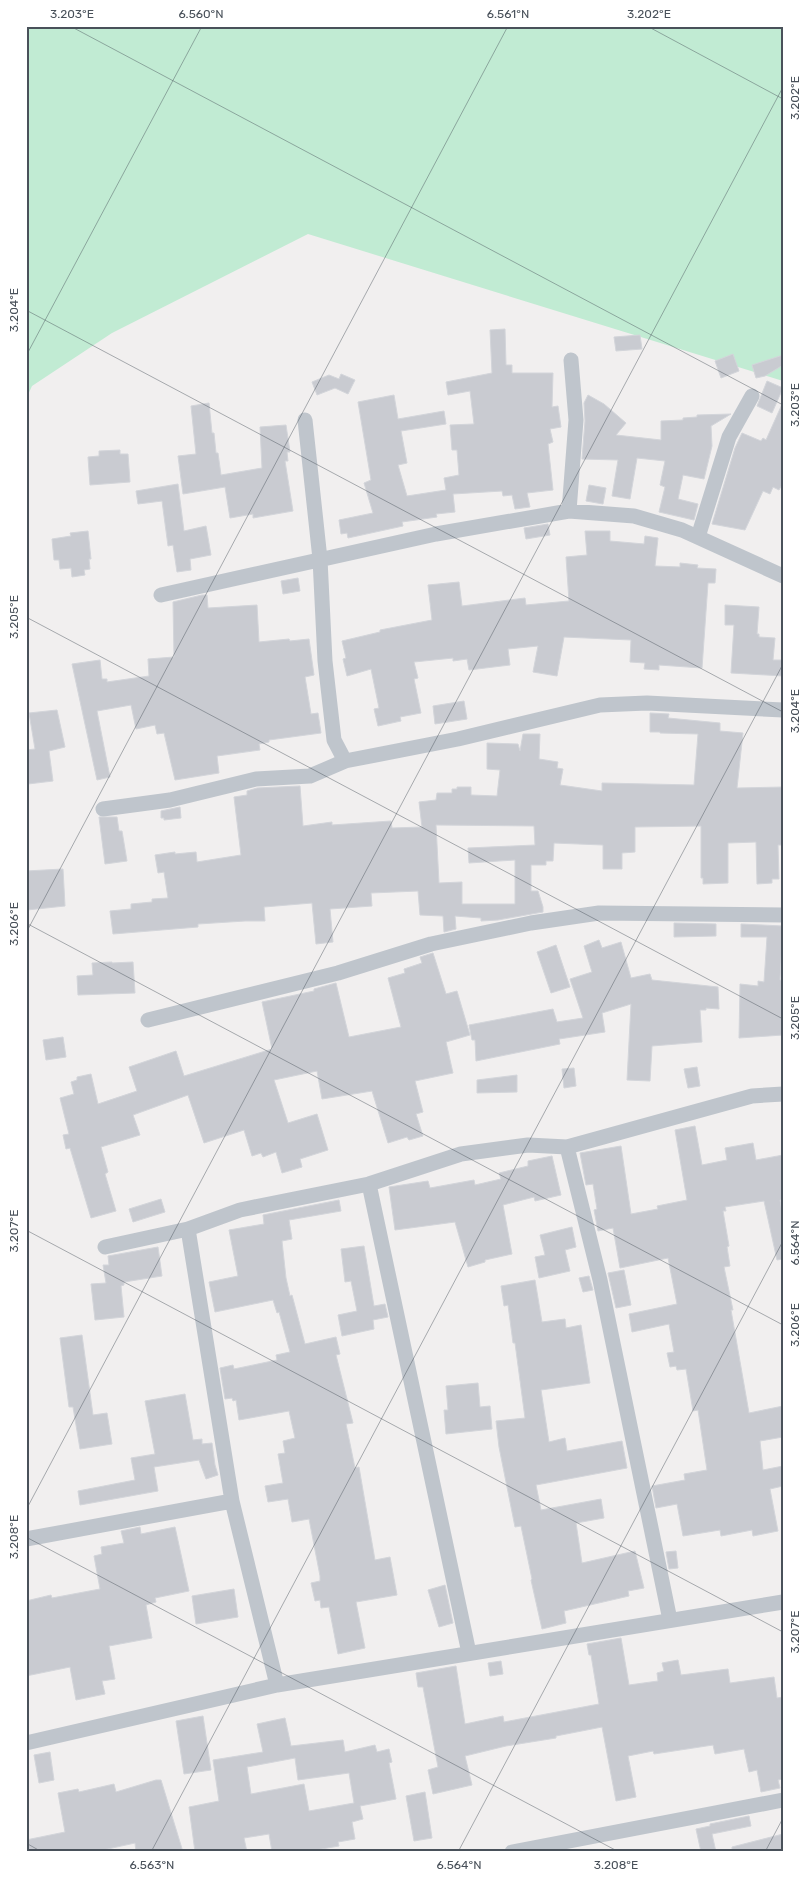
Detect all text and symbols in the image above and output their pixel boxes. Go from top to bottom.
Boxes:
text: 3.203°E [50,7,94,21]
text: 6.560°N [178,7,224,21]
text: 6.561°N [487,7,529,21]
text: 3.202°E [627,7,671,21]
text: 3.202°E [788,76,802,120]
text: 3.204°E [7,288,21,332]
text: 3.203°E [788,383,802,427]
text: 3.205°E [7,595,21,639]
text: 3.204°E [788,689,802,733]
text: 3.206°E [7,902,21,946]
text: 3.205°E [788,996,802,1040]
text: 3.207°E [7,1210,21,1252]
text: 6.564°N [788,1220,802,1266]
text: 3.206°E [788,1303,802,1347]
text: 3.208°E [7,1515,21,1559]
text: 3.207°E [788,1611,802,1653]
text: 6.563°N [130,1858,174,1872]
text: 6.564°N [436,1858,482,1872]
text: 3.208°E [594,1858,638,1872]

